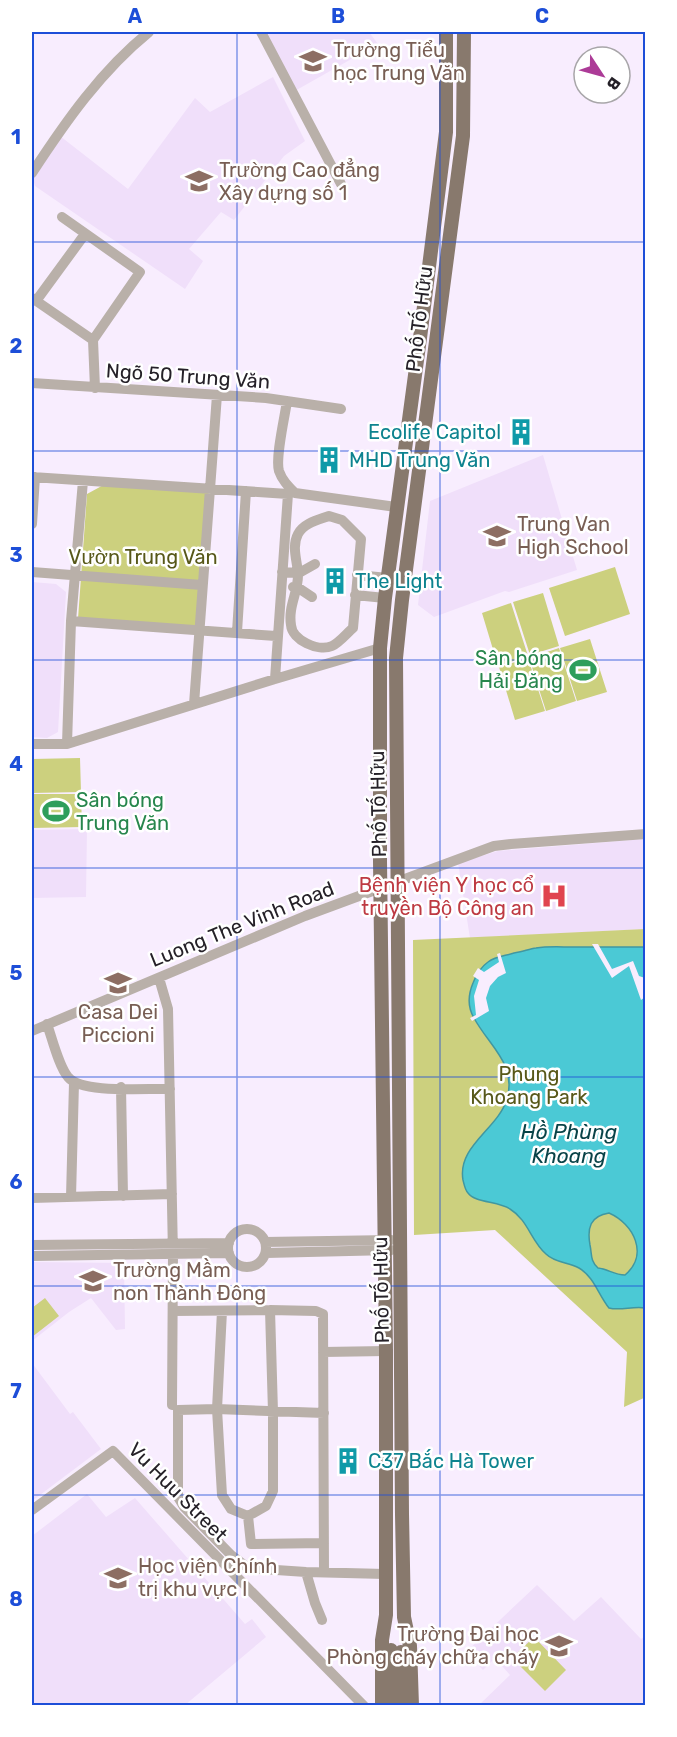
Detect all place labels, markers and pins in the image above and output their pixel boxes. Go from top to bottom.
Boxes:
place label: Trường Tiểu học Trung Văn [333,38,465,85]
school or university icon: Trường Tiểu học Trung Văn [298,46,328,76]
place label: Trường Cao đẳng Xây dựng số 1 [219,158,380,205]
school or university icon: Trường Cao đẳng Xây dựng số 1 [184,166,214,196]
building icon: Ecolife Capitol [506,417,536,447]
place label: Ecolife Capitol [368,420,501,444]
building icon: MHD Trung Văn [314,445,344,475]
place label: MHD Trung Văn [349,448,490,472]
place label: Trung Van High School [517,512,629,559]
school or university icon: Trung Van High School [482,521,512,551]
building icon: The Light [320,566,350,596]
place label: The Light [355,569,443,593]
place label: Sân bóng Hải Đăng [475,646,563,693]
sports icon: Sân bóng Hải Đăng [568,655,598,685]
place label: Sân bóng Trung Văn [76,788,169,835]
sports icon: Sân bóng Trung Văn [41,796,71,826]
place label: Bệnh viện Y học cổ truyền Bộ Công an [359,873,534,920]
hospital icon: Bệnh viện Y học cổ truyền Bộ Công an [539,881,569,911]
school or university icon: Casa Dei Piccioni [103,968,133,998]
place label: Casa Dei Piccioni [78,1000,158,1047]
place label: Trường Mầm non Thành Đông [113,1258,266,1305]
school or university icon: Trường Mầm non Thành Đông [78,1266,108,1296]
building icon: C37 Bắc Hà Tower [333,1446,363,1476]
place label: C37 Bắc Hà Tower [368,1449,534,1473]
place label: Học viện Chính trị khu vực I [138,1554,278,1601]
school or university icon: Học viện Chính trị khu vực I [103,1563,133,1593]
place label: Trường Đại học Phòng cháy chữa cháy [326,1622,539,1669]
school or university icon: Trường Đại học Phòng cháy chữa cháy [544,1631,574,1661]

